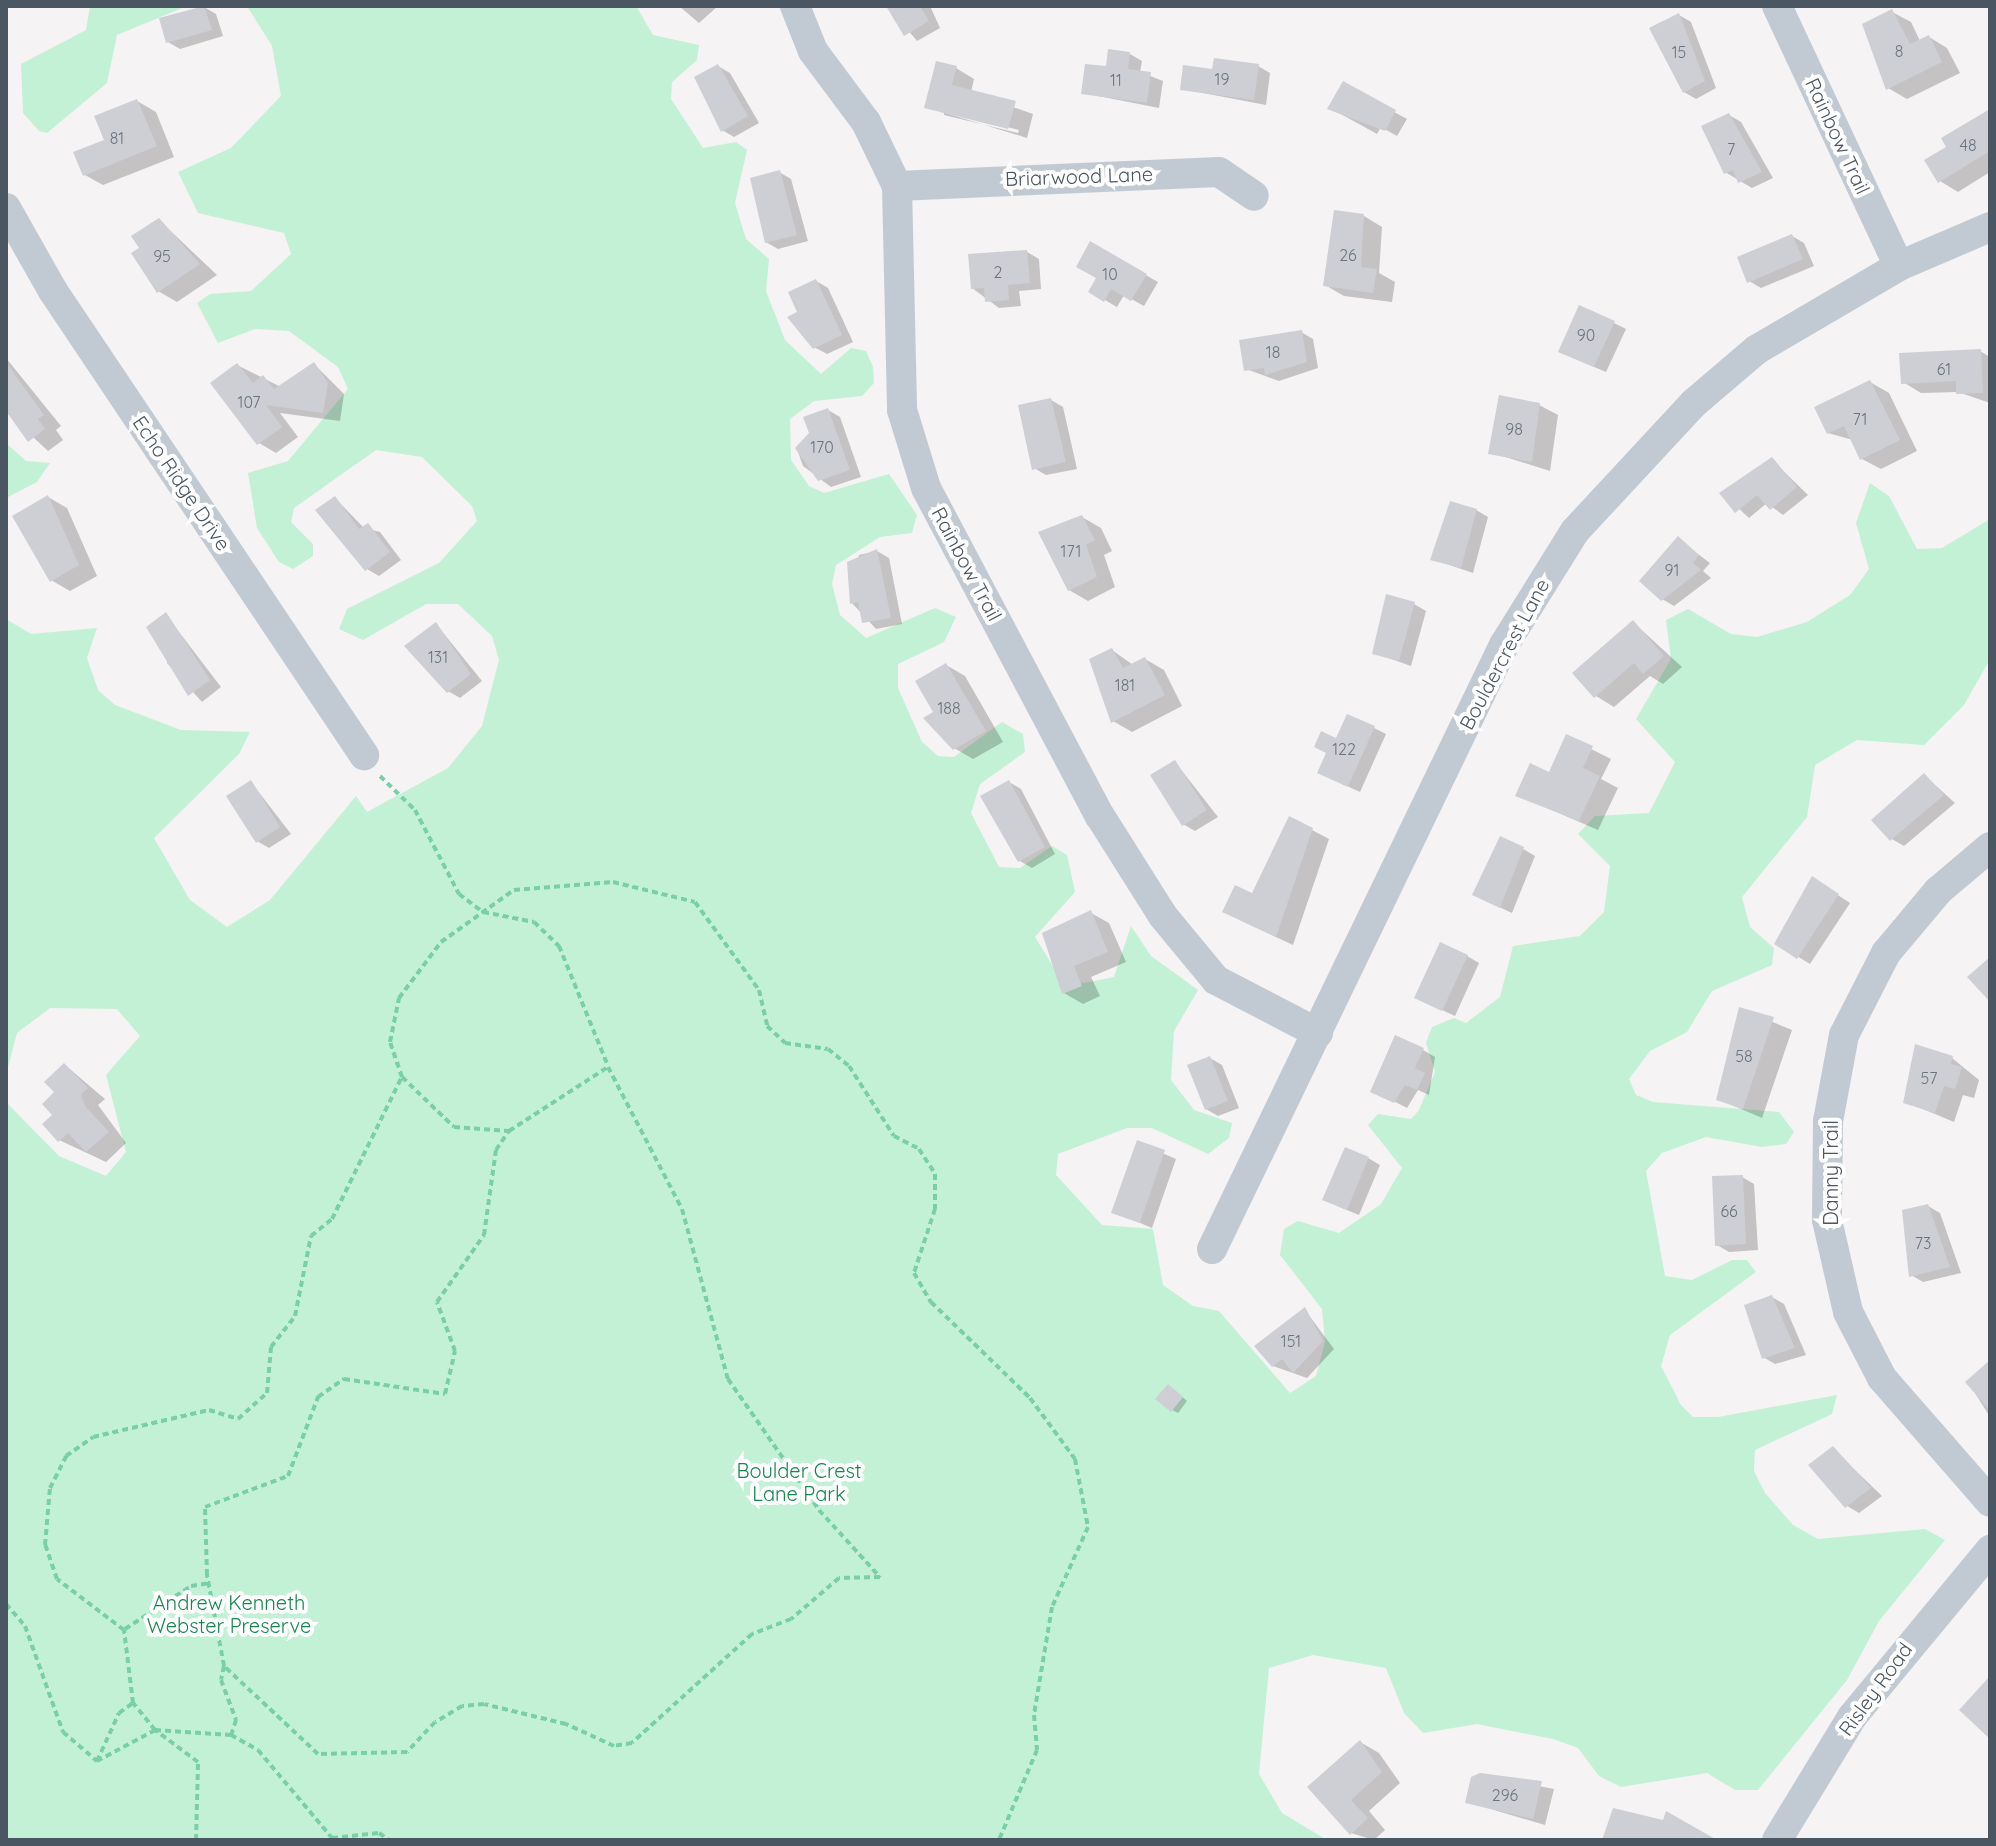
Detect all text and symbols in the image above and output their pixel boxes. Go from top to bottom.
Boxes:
house number: 8 [1895,41,1903,61]
house number: 15 [1672,42,1686,62]
house number: 19 [1215,69,1229,89]
house number: 11 [1110,70,1122,90]
street label: Rainbow Trail [1801,74,1875,198]
house number: 81 [110,128,124,148]
house number: 48 [1959,135,1977,155]
house number: 7 [1727,139,1735,159]
street label: Briarwood Lane [1005,161,1153,191]
house number: 26 [1339,245,1357,265]
house number: 95 [153,246,171,266]
house number: 2 [994,262,1002,282]
house number: 10 [1102,264,1118,284]
house number: 90 [1577,325,1595,345]
house number: 18 [1266,342,1280,362]
house number: 61 [1937,359,1951,379]
house number: 107 [238,392,260,412]
house number: 71 [1853,409,1867,429]
street label: Echo Ridge Drive [128,411,236,555]
house number: 98 [1505,419,1523,439]
house number: 170 [810,437,834,457]
street label: Rainbow Trail [927,503,1007,625]
house number: 171 [1061,541,1081,561]
house number: 91 [1665,560,1679,580]
street label: Bouldercrest Lane [1454,574,1554,734]
house number: 131 [428,647,448,667]
house number: 181 [1115,675,1135,695]
house number: 188 [937,698,961,718]
house number: 122 [1332,739,1356,759]
house number: 58 [1735,1046,1753,1066]
house number: 57 [1921,1068,1937,1088]
street label: Danny Trail [1818,1120,1842,1226]
house number: 66 [1720,1201,1738,1221]
house number: 73 [1915,1233,1931,1253]
house number: 151 [1281,1331,1301,1351]
park label: Boulder Crest Lane Park [736,1458,862,1505]
park label: Andrew Kenneth Webster Preserve [147,1590,311,1637]
street label: Risley Road [1833,1638,1917,1740]
house number: 296 [1492,1785,1518,1805]

